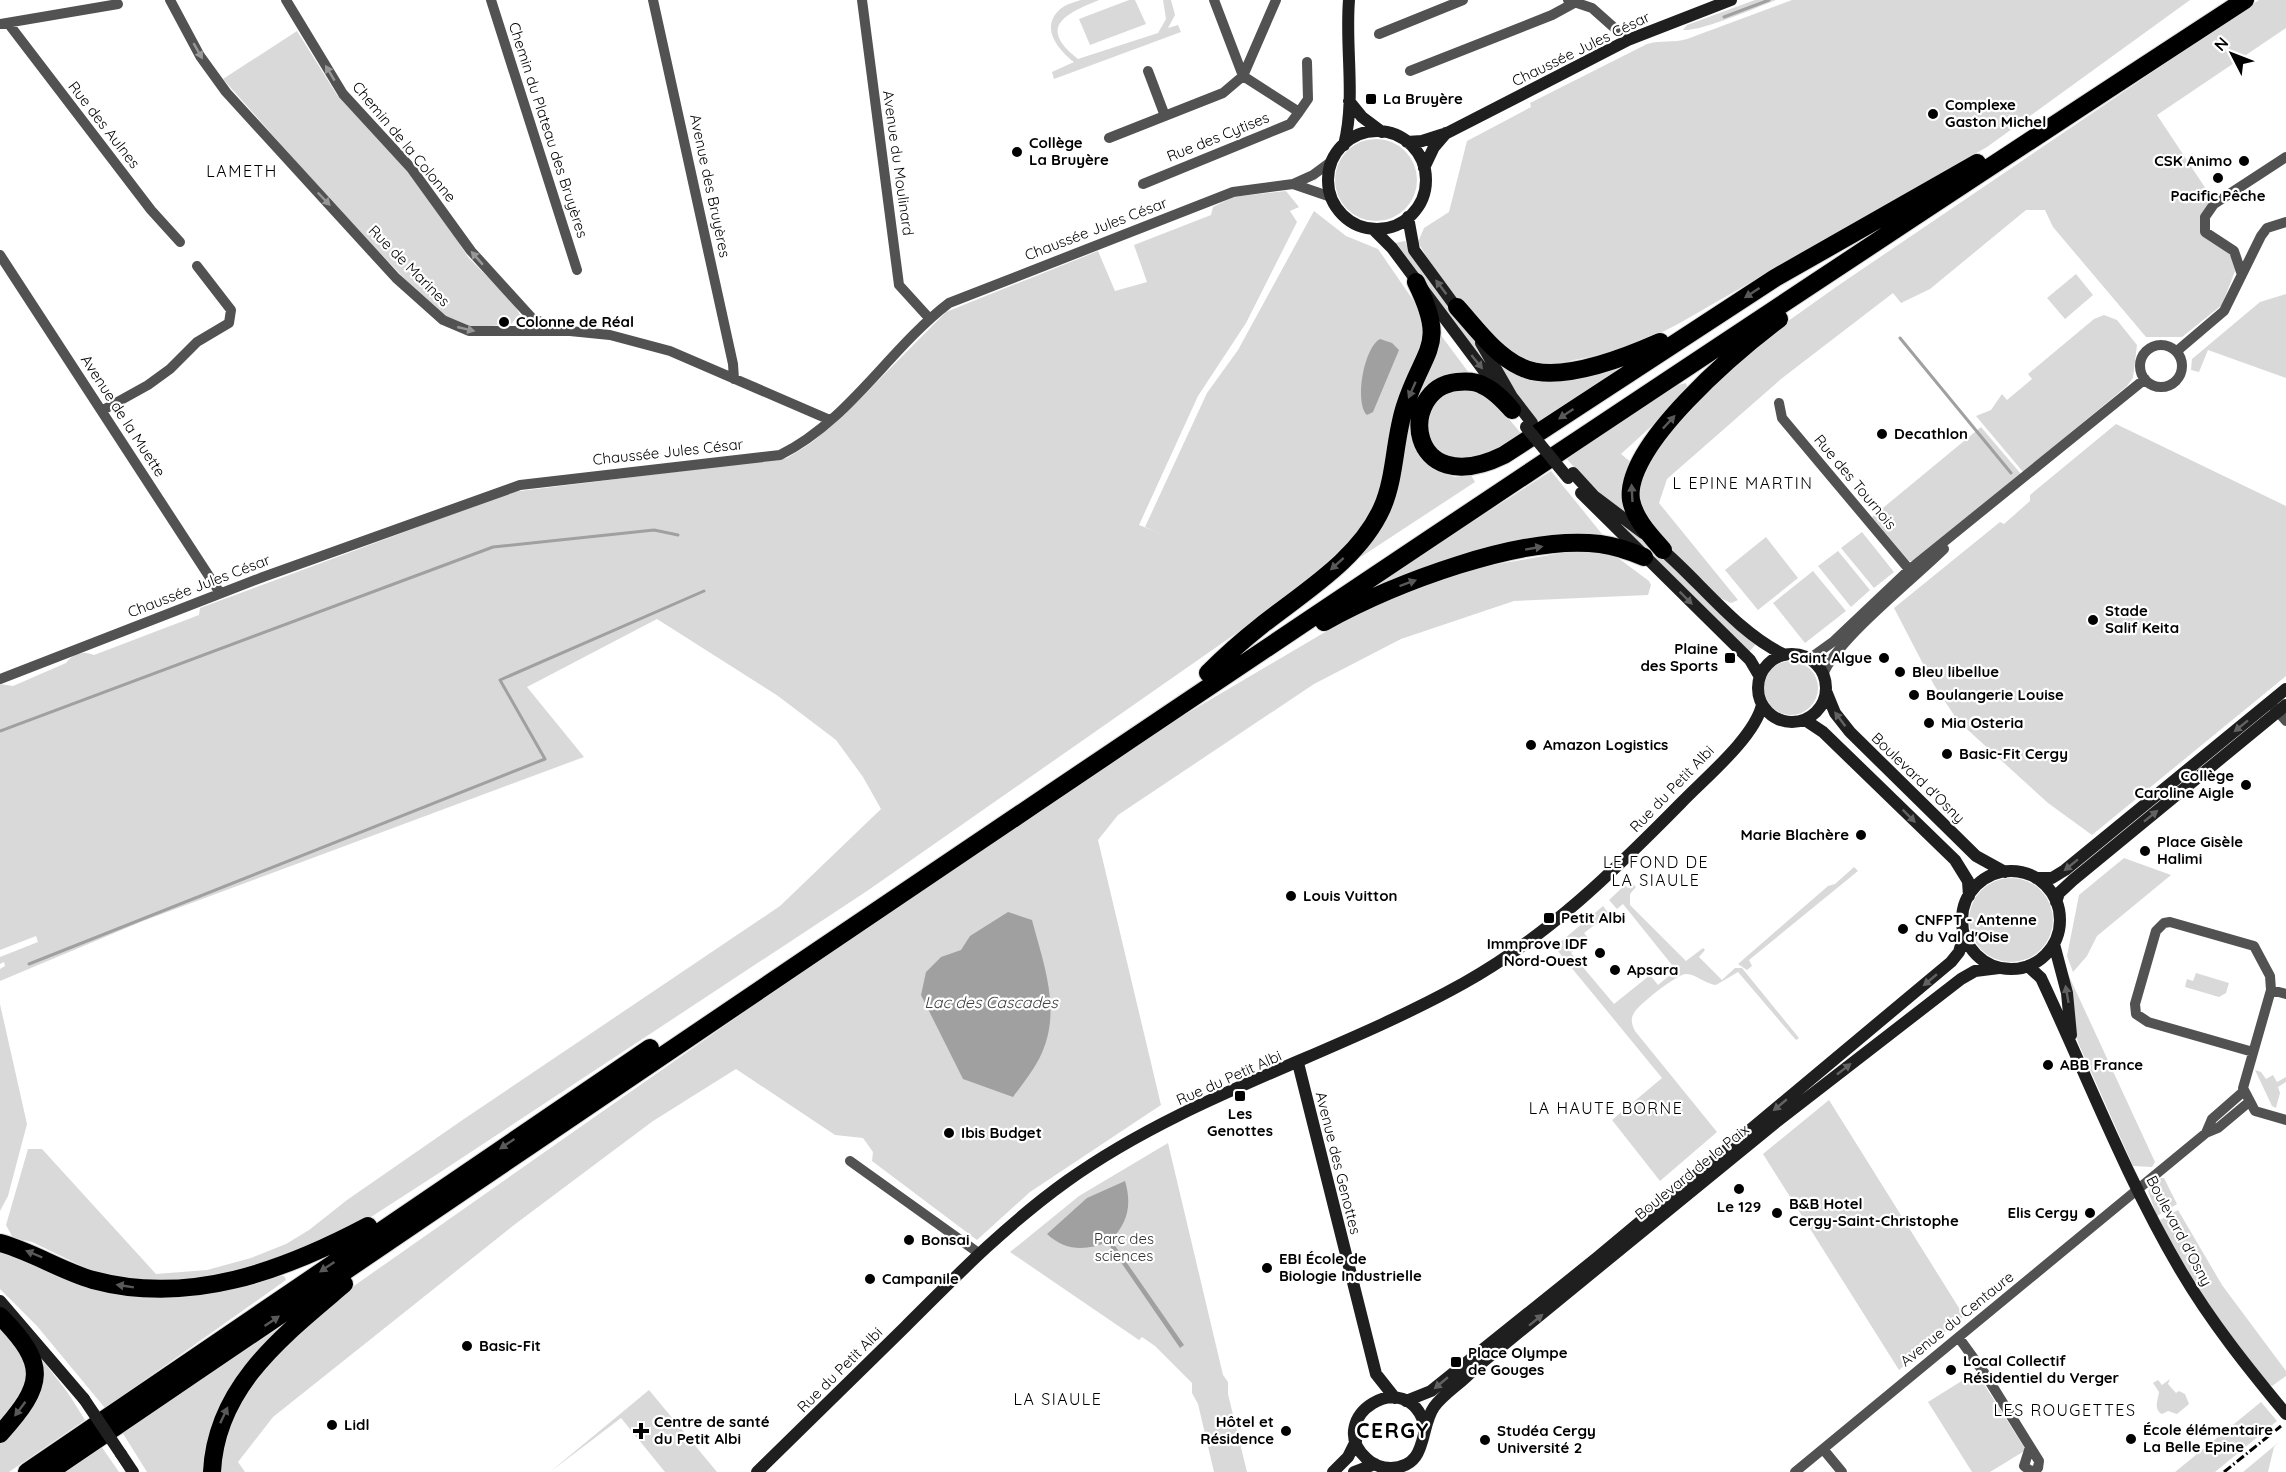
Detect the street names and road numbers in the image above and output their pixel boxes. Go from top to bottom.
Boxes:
street label: Chaussée Jules César [1509,7,1653,90]
street label: Chemin du Plateau des Bruyères [505,20,592,240]
street label: Rue des Aulnes [64,77,144,172]
street label: Chemin de la Colonne [348,77,460,206]
street label: Avenue du Moulinard [879,89,918,237]
street label: Rue des Cytises [1164,107,1272,166]
street label: Avenue des Bruyères [686,112,735,259]
street label: Chaussée Jules César [1022,192,1170,264]
street label: Rue de Marines [365,221,454,310]
street label: Avenue de la Muette [77,351,170,480]
street label: Rue des Tournois [1810,430,1901,533]
street label: Chaussée Jules César [592,434,744,469]
street label: Chaussée Jules César [125,549,273,621]
street label: Boulevard d'Osny [1868,728,1969,827]
street label: Rue du Petit Albi [1625,741,1718,836]
street label: Rue du Petit Albi [1173,1046,1284,1109]
street label: Avenue des Genottes [1312,1090,1365,1236]
street label: Boulevard de la Paix [1631,1120,1753,1223]
street label: Boulevard d'Osny [2142,1172,2217,1289]
street label: Avenue du Centaure [1896,1267,2017,1370]
street label: Rue du Petit Albi [793,1323,886,1416]

